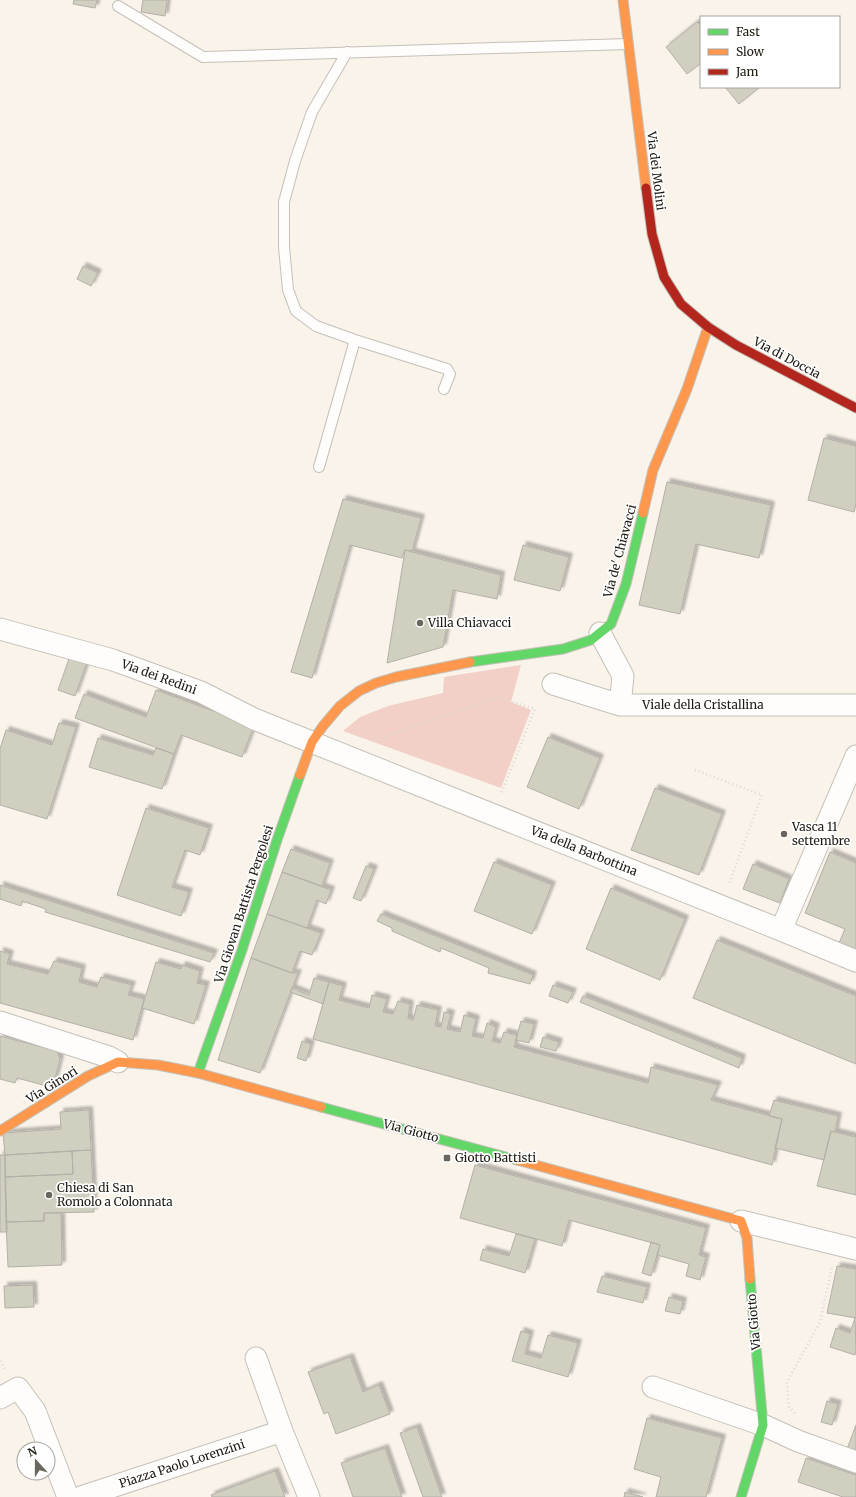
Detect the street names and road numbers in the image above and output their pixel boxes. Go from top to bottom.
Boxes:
street label: Via dei Molini [644,130,669,211]
street label: Via di Doccia [750,333,824,382]
street label: Via de' Chiavacci [600,503,639,600]
street label: Via dei Redini [119,656,199,697]
street label: Viale della Cristallina [641,697,764,712]
street label: Via della Barbottina [528,822,640,879]
street label: Via Giovan Battista Pergolesi [211,823,276,986]
street label: Via Ginori [22,1063,80,1107]
street label: Via Giotto [381,1116,440,1145]
street label: Via Giotto [744,1293,764,1352]
street label: Piazza Paolo Lorenzini [117,1436,247,1491]

